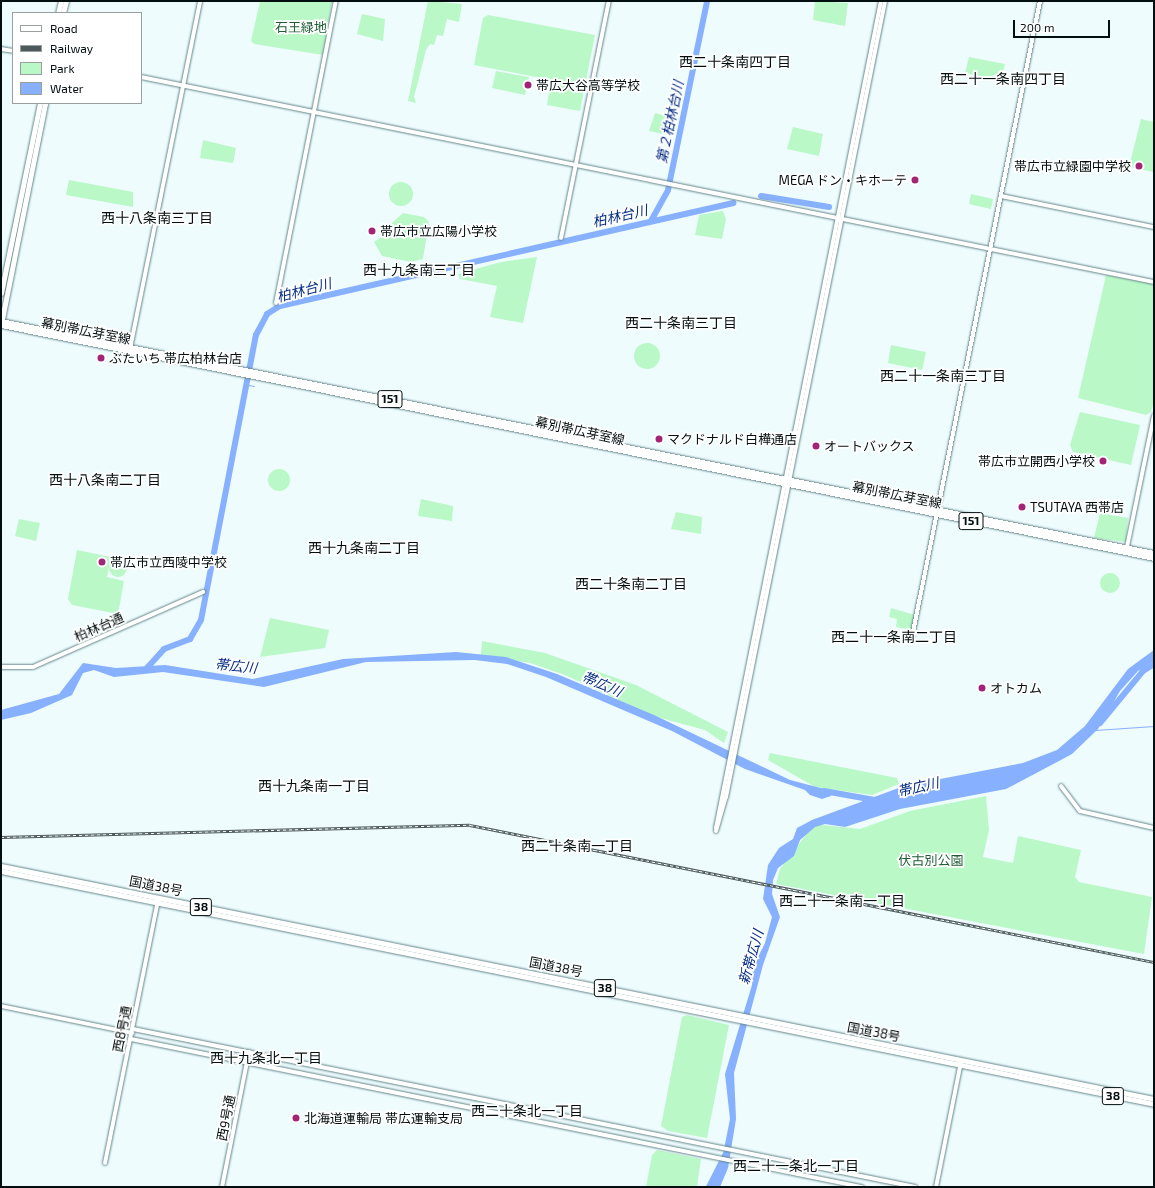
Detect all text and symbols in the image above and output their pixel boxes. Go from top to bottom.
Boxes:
legend [12,12,142,104]
scale bar [1015,12,1112,38]
park label: 石王緑地 [275,19,327,35]
text: 200 m [1020,20,1054,34]
text: Road [50,21,78,35]
text: Railway [50,41,93,55]
district label: 西二十条南四丁目 [679,54,791,70]
text: Park [50,61,75,75]
district label: 西二十一条南四丁目 [940,71,1066,87]
place label: 帯広大谷高等学校 [536,77,640,93]
water label: 第２柏林台川 [653,79,687,165]
marker: 帯広大谷高等学校 [523,80,533,90]
text: Water [50,81,84,95]
place label: 帯広市立緑園中学校 [1014,158,1131,174]
marker: 帯広市立緑園中学校 [1134,161,1144,171]
place label: MEGA ドン・キホーテ [778,172,907,188]
marker: MEGA ドン・キホーテ [910,175,920,185]
water label: 柏林台川 [591,202,649,230]
district label: 西十八条南三丁目 [101,210,213,226]
place label: 帯広市立広陽小学校 [380,223,497,239]
marker: 帯広市立広陽小学校 [367,226,377,236]
district label: 西十九条南三丁目 [363,262,475,278]
water label: 柏林台川 [275,275,333,305]
street label: 幕別帯広芽室線 [40,315,132,347]
district label: 西二十条南三丁目 [625,315,737,331]
place label: ぶたいち 帯広柏林台店 [109,350,242,366]
marker: ぶたいち 帯広柏林台店 [96,353,106,363]
district label: 西二十一条南三丁目 [880,368,1006,384]
road number: 151 [377,389,403,409]
street label: 幕別帯広芽室線 [534,414,626,448]
place label: マクドナルド白樺通店 [667,431,797,447]
marker: マクドナルド白樺通店 [654,434,664,444]
place label: オートバックス [824,438,915,454]
marker: オートバックス [811,441,821,451]
place label: 帯広市立開西小学校 [978,453,1095,469]
marker: 帯広市立開西小学校 [1098,456,1108,466]
district label: 西十八条南二丁目 [49,472,161,488]
street label: 幕別帯広芽室線 [851,479,943,511]
place label: TSUTAYA 西帯店 [1030,499,1124,515]
marker: TSUTAYA 西帯店 [1017,502,1027,512]
road number: 151 [958,511,984,531]
district label: 西十九条南二丁目 [308,540,420,556]
place label: 帯広市立西陵中学校 [110,554,227,570]
marker: 帯広市立西陵中学校 [97,557,107,567]
district label: 西二十条南二丁目 [575,576,687,592]
street label: 柏林台通 [72,609,126,645]
district label: 西二十一条南二丁目 [831,629,957,645]
water label: 帯広川 [214,655,258,677]
water label: 帯広川 [579,668,625,700]
place label: オトカム [990,680,1042,696]
marker: オトカム [977,683,987,693]
water label: 帯広川 [896,774,940,800]
district label: 西十九条南一丁目 [258,778,370,794]
district label: 西二十条南一丁目 [521,838,633,854]
park label: 伏古別公園 [899,852,963,868]
street label: 国道38号 [128,873,184,899]
district label: 西二十一条南一丁目 [779,893,905,909]
road number: 38 [189,897,213,917]
water label: 新帯広川 [735,928,767,986]
street label: 国道38号 [528,954,584,980]
road number: 38 [593,978,617,998]
street label: 西8号通 [110,1004,134,1054]
street label: 国道38号 [846,1019,902,1045]
district label: 西十九条北一丁目 [210,1050,322,1066]
road number: 38 [1101,1086,1125,1106]
street label: 西9号通 [214,1094,238,1142]
district label: 西二十条北一丁目 [471,1103,583,1119]
place label: 北海道運輸局 帯広運輸支局 [304,1110,463,1126]
marker: 北海道運輸局 帯広運輸支局 [291,1113,301,1123]
district label: 西二十一条北一丁目 [733,1158,859,1174]

